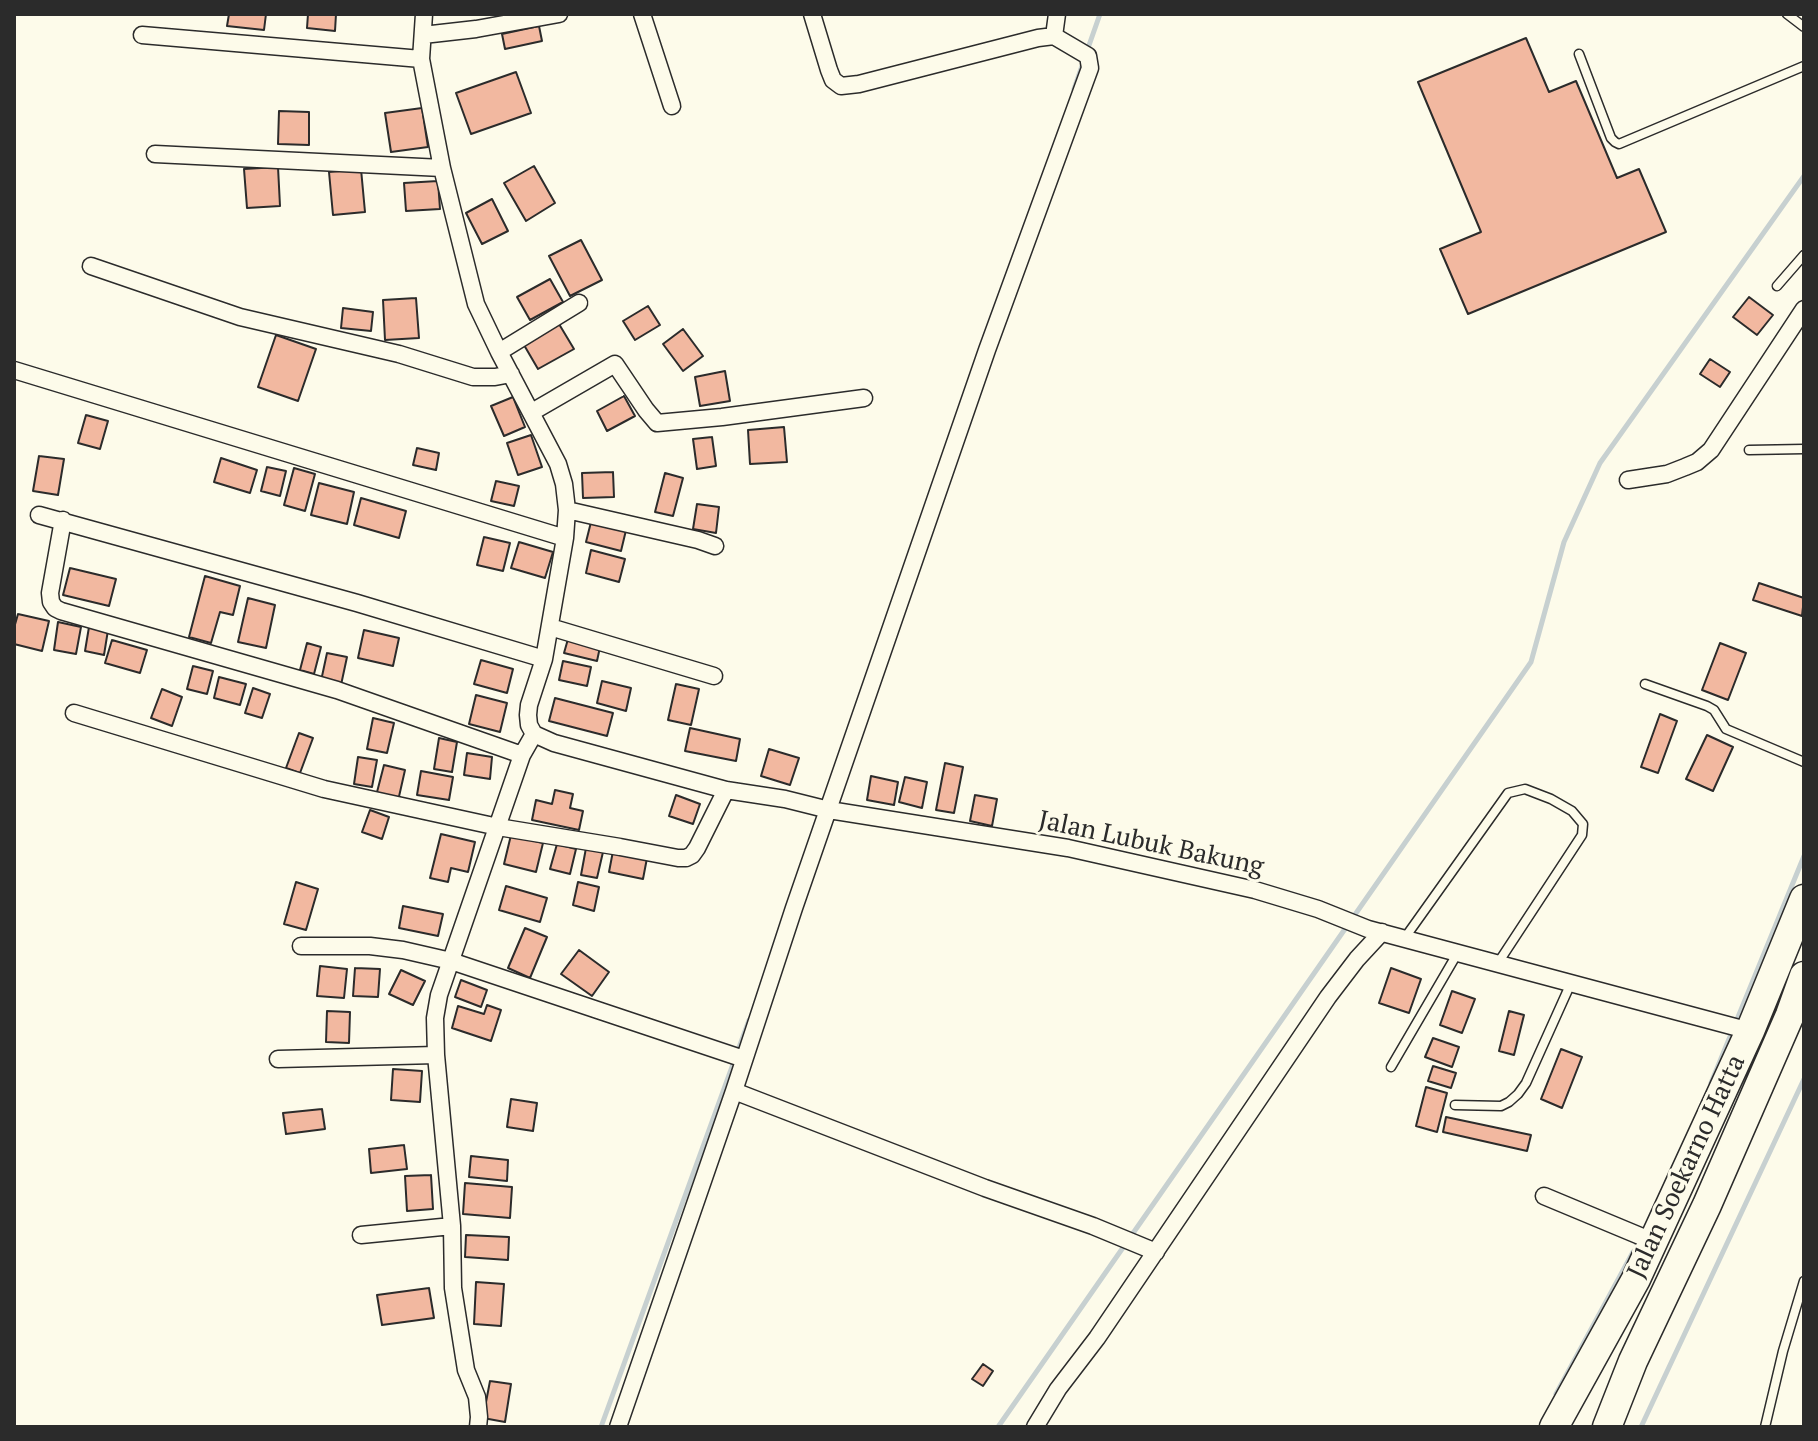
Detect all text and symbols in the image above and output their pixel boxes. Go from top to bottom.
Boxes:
street label: Jalan Lubuk Bakung [1036,805,1266,883]
street label: Jalan Soekarno Hatta [1621,1050,1753,1284]

